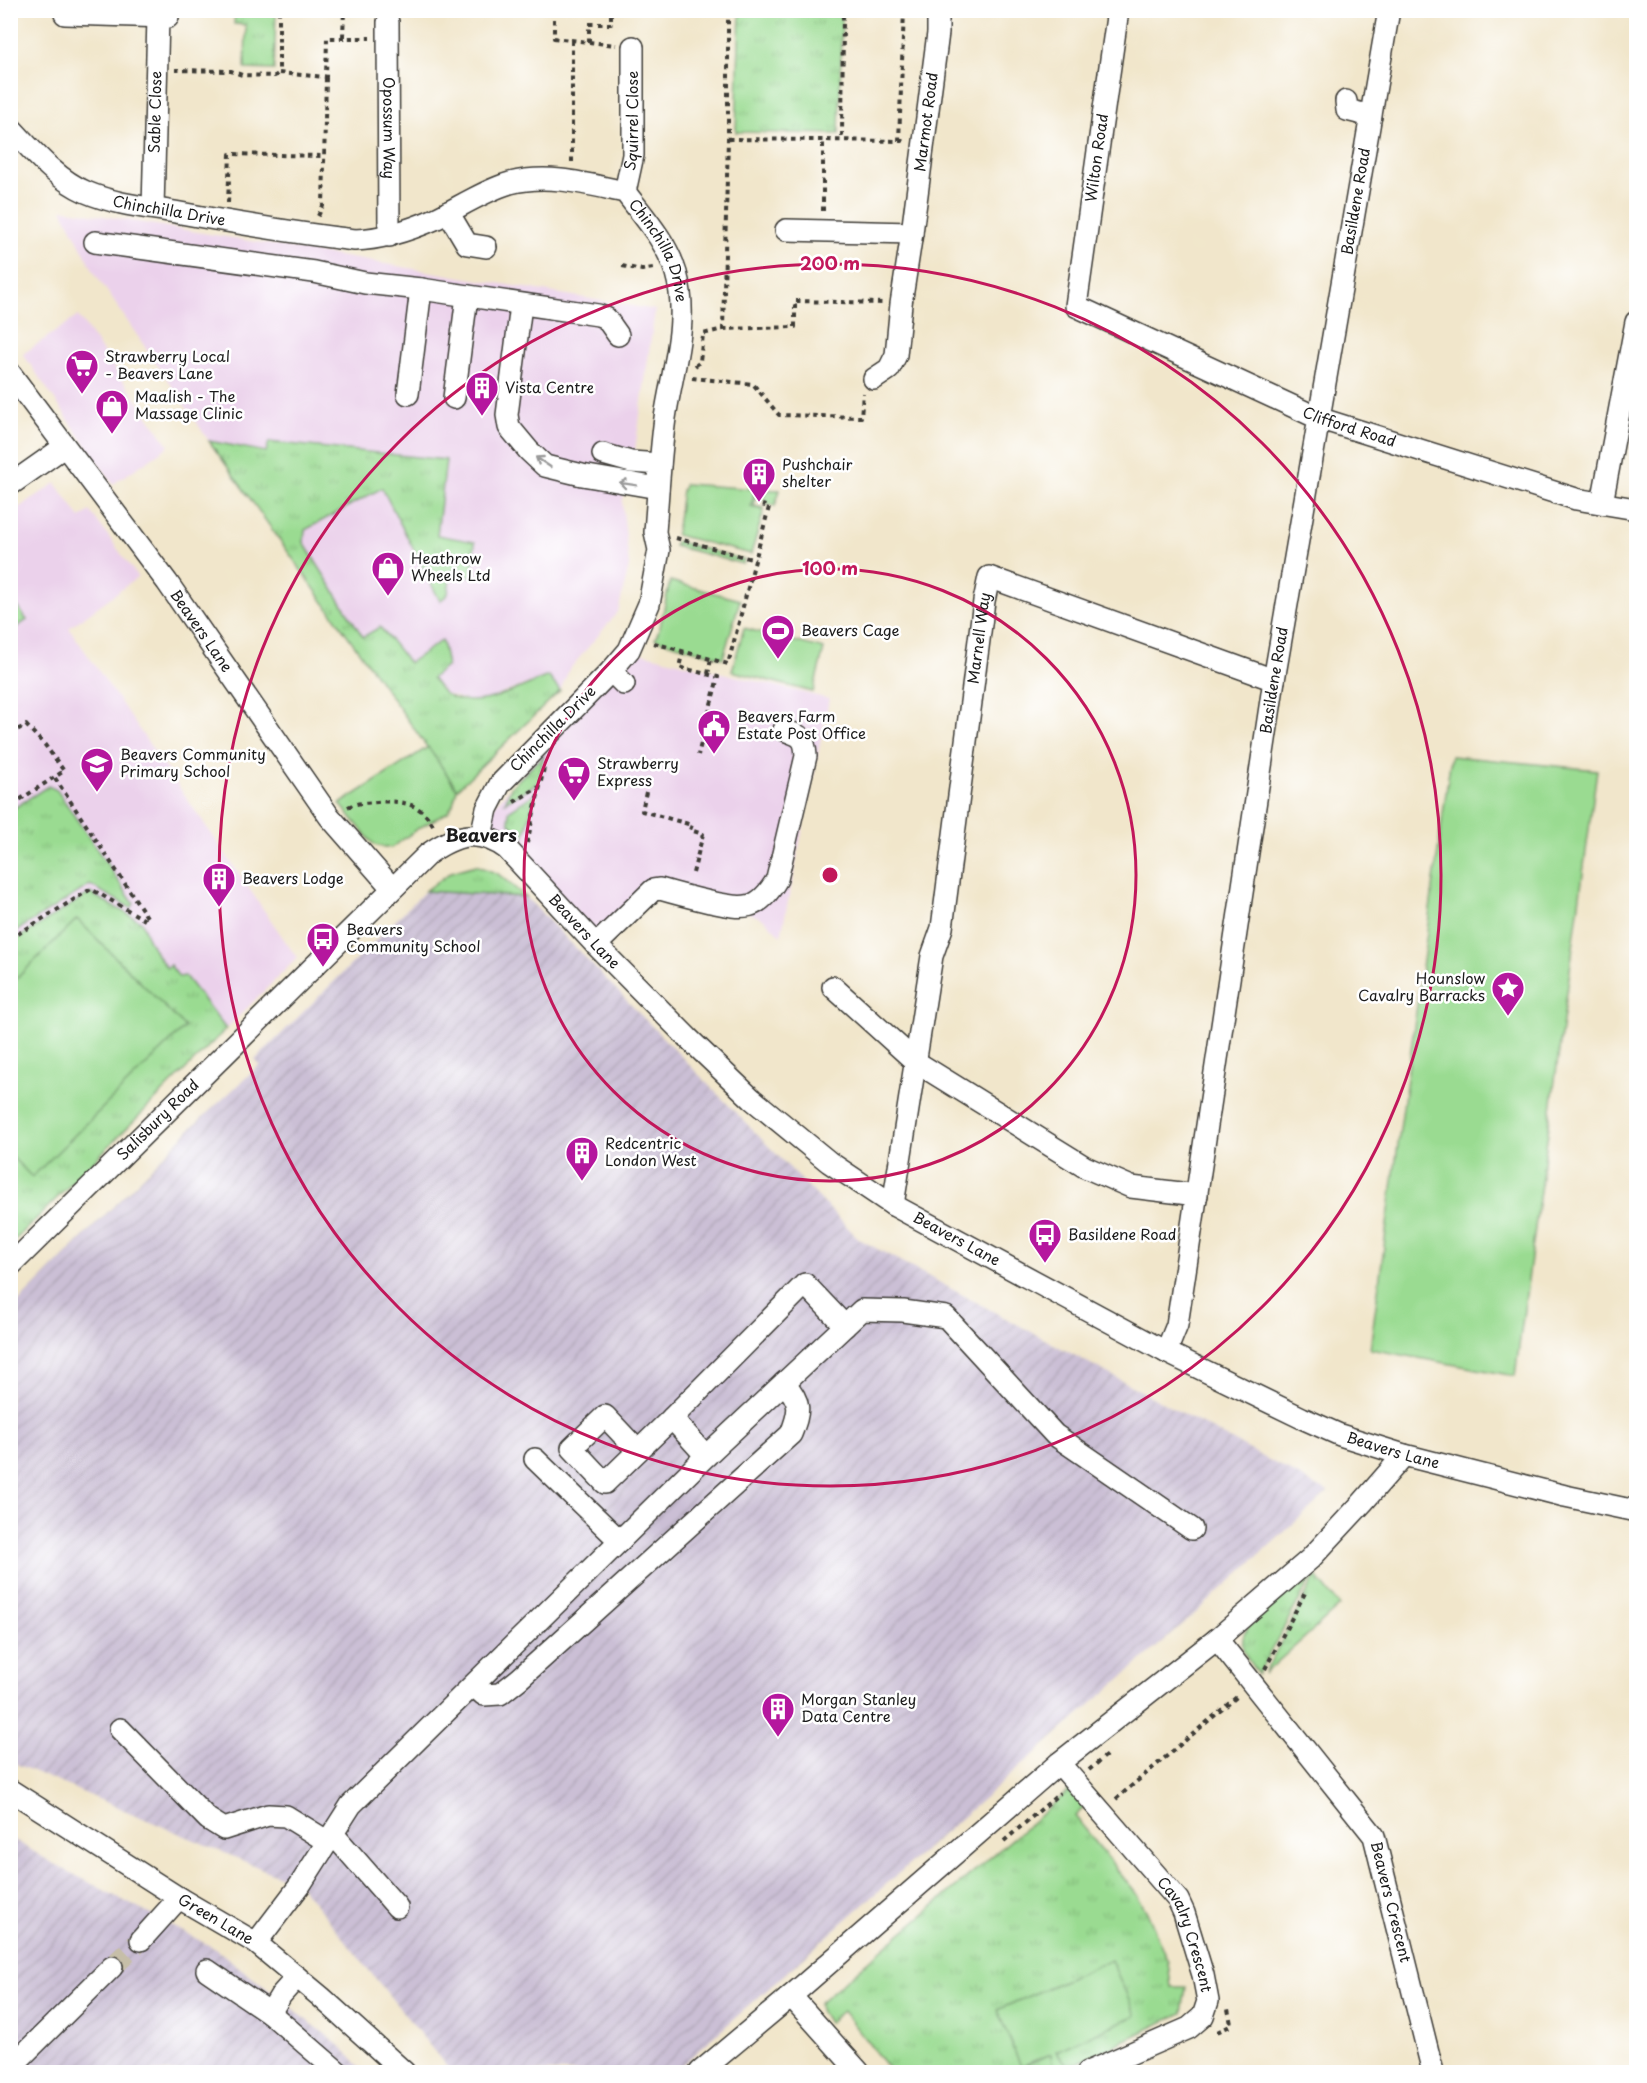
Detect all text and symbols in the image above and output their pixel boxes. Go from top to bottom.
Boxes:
street label: Sable Close [141,71,167,153]
street label: Squirrel Close [617,71,643,173]
street label: Marmot Road [907,71,943,173]
street label: Opossum Way [378,77,402,179]
street label: Wilton Road [1078,112,1113,204]
street label: Basildene Road [1334,146,1375,257]
street label: Chinchilla Drive [111,188,227,231]
street label: Chinchilla Drive [624,193,694,303]
text: 200 m [800,249,860,276]
place label: Strawberry Local - Beavers Lane [105,344,230,384]
supermarket icon: Strawberry Local - Beavers Lane [64,348,100,395]
building icon: Vista Centre [464,370,500,417]
place label: Vista Centre [505,375,594,398]
place label: Maalish - The Massage Clinic [135,384,243,424]
shop icon: Maalish - The Massage Clinic [94,388,130,435]
street label: Clifford Road [1299,399,1399,452]
place label: Pushchair shelter [782,452,853,492]
one-way arrow [536,456,552,468]
building icon: Pushchair shelter [741,456,777,503]
one-way arrow [619,478,639,489]
place label: Heathrow Wheels Ltd [411,546,491,586]
shop icon: Heathrow Wheels Ltd [370,550,406,597]
text: 100 m [802,554,858,581]
street label: Beavers Lane [165,584,239,676]
street label: Marnell Way [960,590,996,685]
sports icon: Beavers Cage [760,613,796,660]
place label: Beavers Cage [801,618,900,641]
street label: Basildene Road [1253,625,1293,736]
street label: Chinchilla Drive [504,680,600,776]
place label: Beavers Farm Estate Post Office [737,704,866,744]
public building icon: Beavers Farm Estate Post Office [696,708,732,755]
place label: Beavers Community Primary School [120,742,266,782]
school or university icon: Beavers Community Primary School [79,746,115,793]
place label: Strawberry Express [597,751,679,791]
supermarket icon: Strawberry Express [556,755,592,802]
district label: Beavers [445,821,517,848]
building icon: Beavers Lodge [201,861,237,908]
centre of rings [820,865,840,885]
place label: Beavers Lodge [242,866,344,889]
street label: Beavers Lane [544,888,626,973]
place label: Beavers Community School [346,917,480,957]
bus stop icon: Beavers Community School [305,921,341,968]
place label: Hounslow Cavalry Barracks [1358,966,1485,1006]
place icon: Hounslow Cavalry Barracks [1490,970,1526,1017]
street label: Salisbury Road [111,1073,203,1165]
place label: Redcentric London West [605,1131,696,1171]
building icon: Redcentric London West [564,1135,600,1182]
street label: Beavers Lane [909,1205,1005,1271]
bus stop icon: Basildene Road [1027,1217,1063,1264]
place label: Basildene Road [1068,1222,1176,1245]
street label: Beavers Lane [1344,1425,1442,1474]
place label: Morgan Stanley Data Centre [801,1687,916,1727]
building icon: Morgan Stanley Data Centre [760,1691,796,1738]
street label: Beavers Crescent [1366,1839,1418,1965]
street label: Cavalry Crescent [1152,1871,1219,1994]
street label: Green Lane [174,1887,259,1949]

